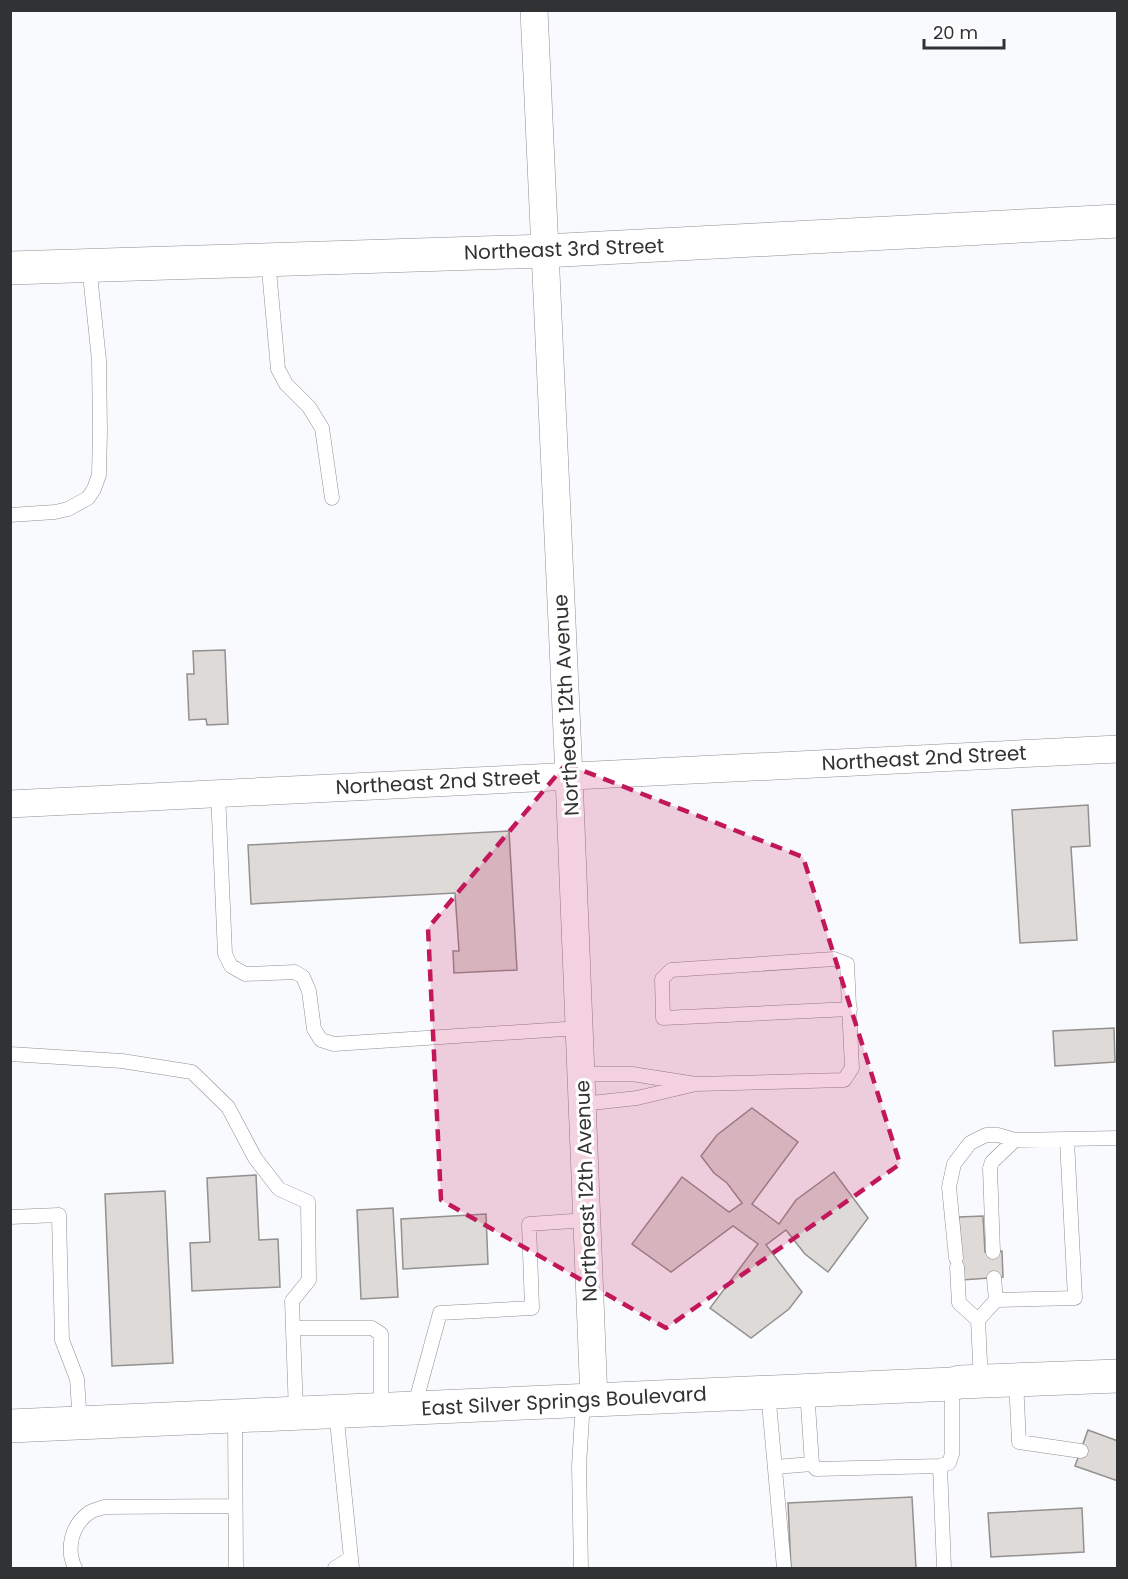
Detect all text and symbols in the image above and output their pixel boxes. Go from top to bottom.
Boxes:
scale bar [924,12,1004,50]
text: 20 m [933,20,978,45]
street label: Northeast 3rd Street [464,232,664,266]
street label: Northeast 12th Avenue [546,594,586,816]
street label: Northeast 2nd Street [821,739,1027,777]
street label: Northeast 2nd Street [335,763,541,801]
street label: Northeast 12th Avenue [568,1080,604,1302]
street label: East Silver Springs Boulevard [421,1380,707,1422]

